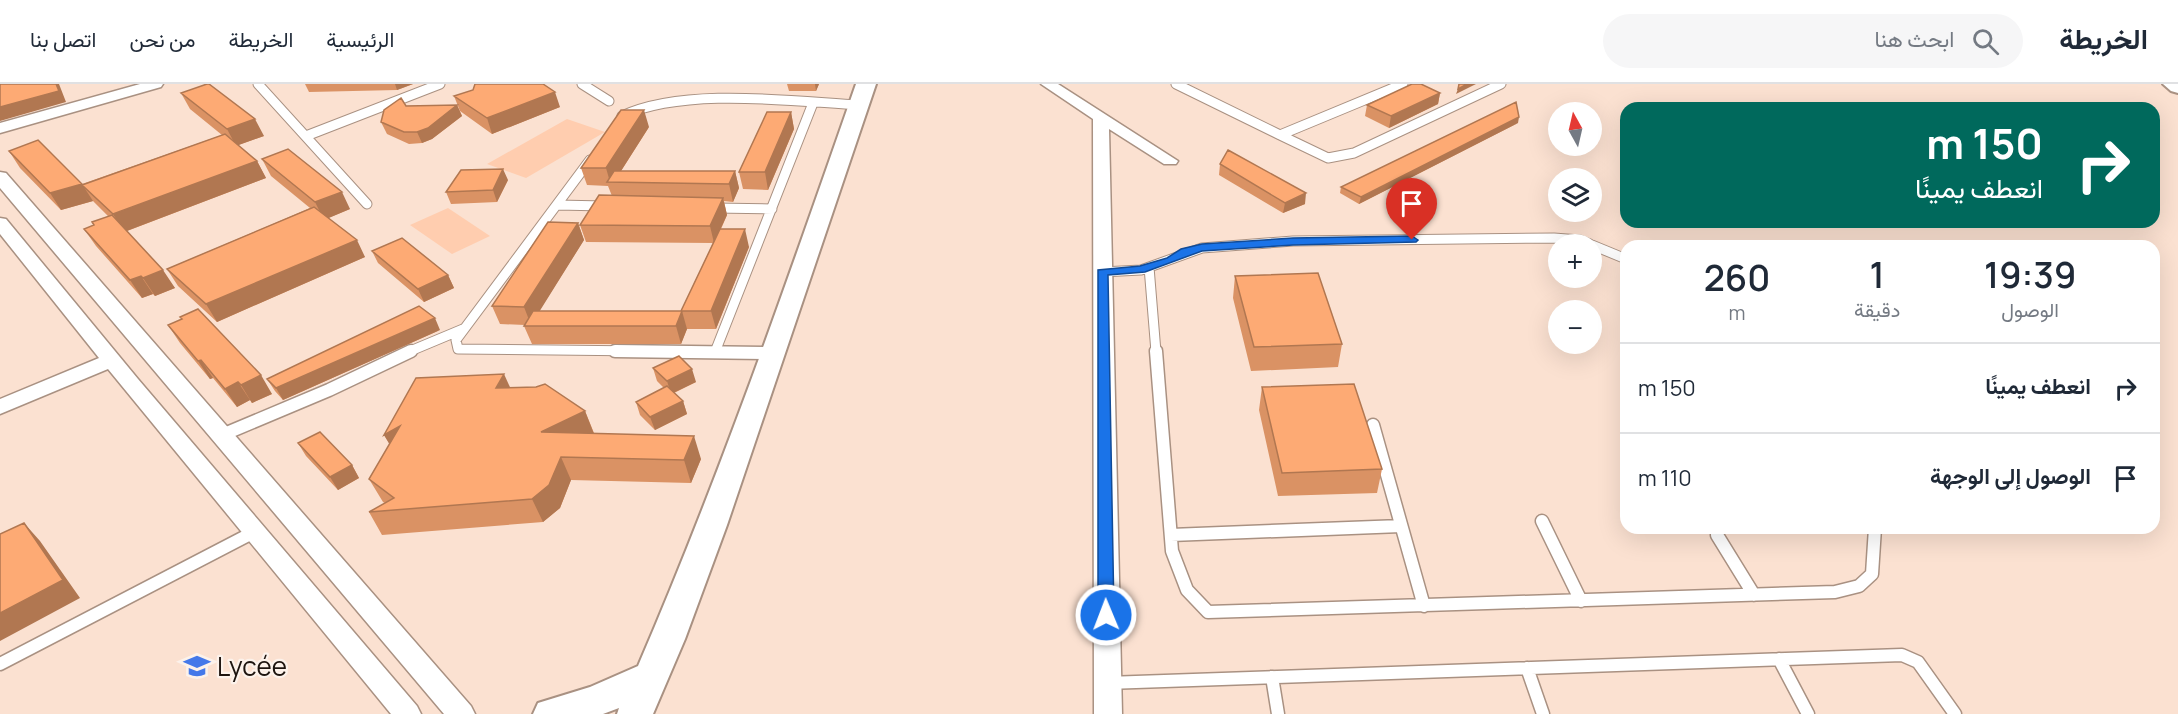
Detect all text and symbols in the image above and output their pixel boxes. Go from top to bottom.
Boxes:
search box [1603,14,2023,68]
text: الخريطة [2059,19,2148,57]
text: ابحث هنا [1874,24,1954,54]
text: اتصل بنا [30,25,96,53]
text: من نحن [129,25,195,53]
text: الخريطة [228,25,293,53]
text: الرئيسية [326,25,394,53]
icon: search [1969,25,2002,58]
north arrow [1548,102,1602,156]
map controls [1548,102,1602,354]
text: 150 m [1926,114,2043,172]
icon: right [2064,126,2142,204]
button: layers [1548,168,1602,222]
text: انعطف يمينًا [1915,169,2043,206]
pin [1386,178,1437,240]
icon: arrive [1395,187,1428,220]
button: + [1548,234,1602,288]
text: 1 [1870,250,1885,299]
text: 19:39 [1984,250,2076,299]
text: 260 [1704,253,1770,302]
text: دقيقة [1854,296,1900,323]
text: الوصول [2001,296,2059,323]
text: m [1729,299,1746,326]
button: − [1548,300,1602,354]
text: انعطف يمينًا [1985,371,2091,401]
icon: right [2109,372,2142,405]
text: 150 m [1638,373,1696,403]
text: الوصول إلى الوجهة [1930,461,2091,491]
icon: arrive [2109,462,2142,495]
text: 110 m [1638,463,1692,493]
position arrow [1074,583,1138,647]
place label: Lycée [217,648,287,684]
school or university icon: Lycée [182,651,212,681]

